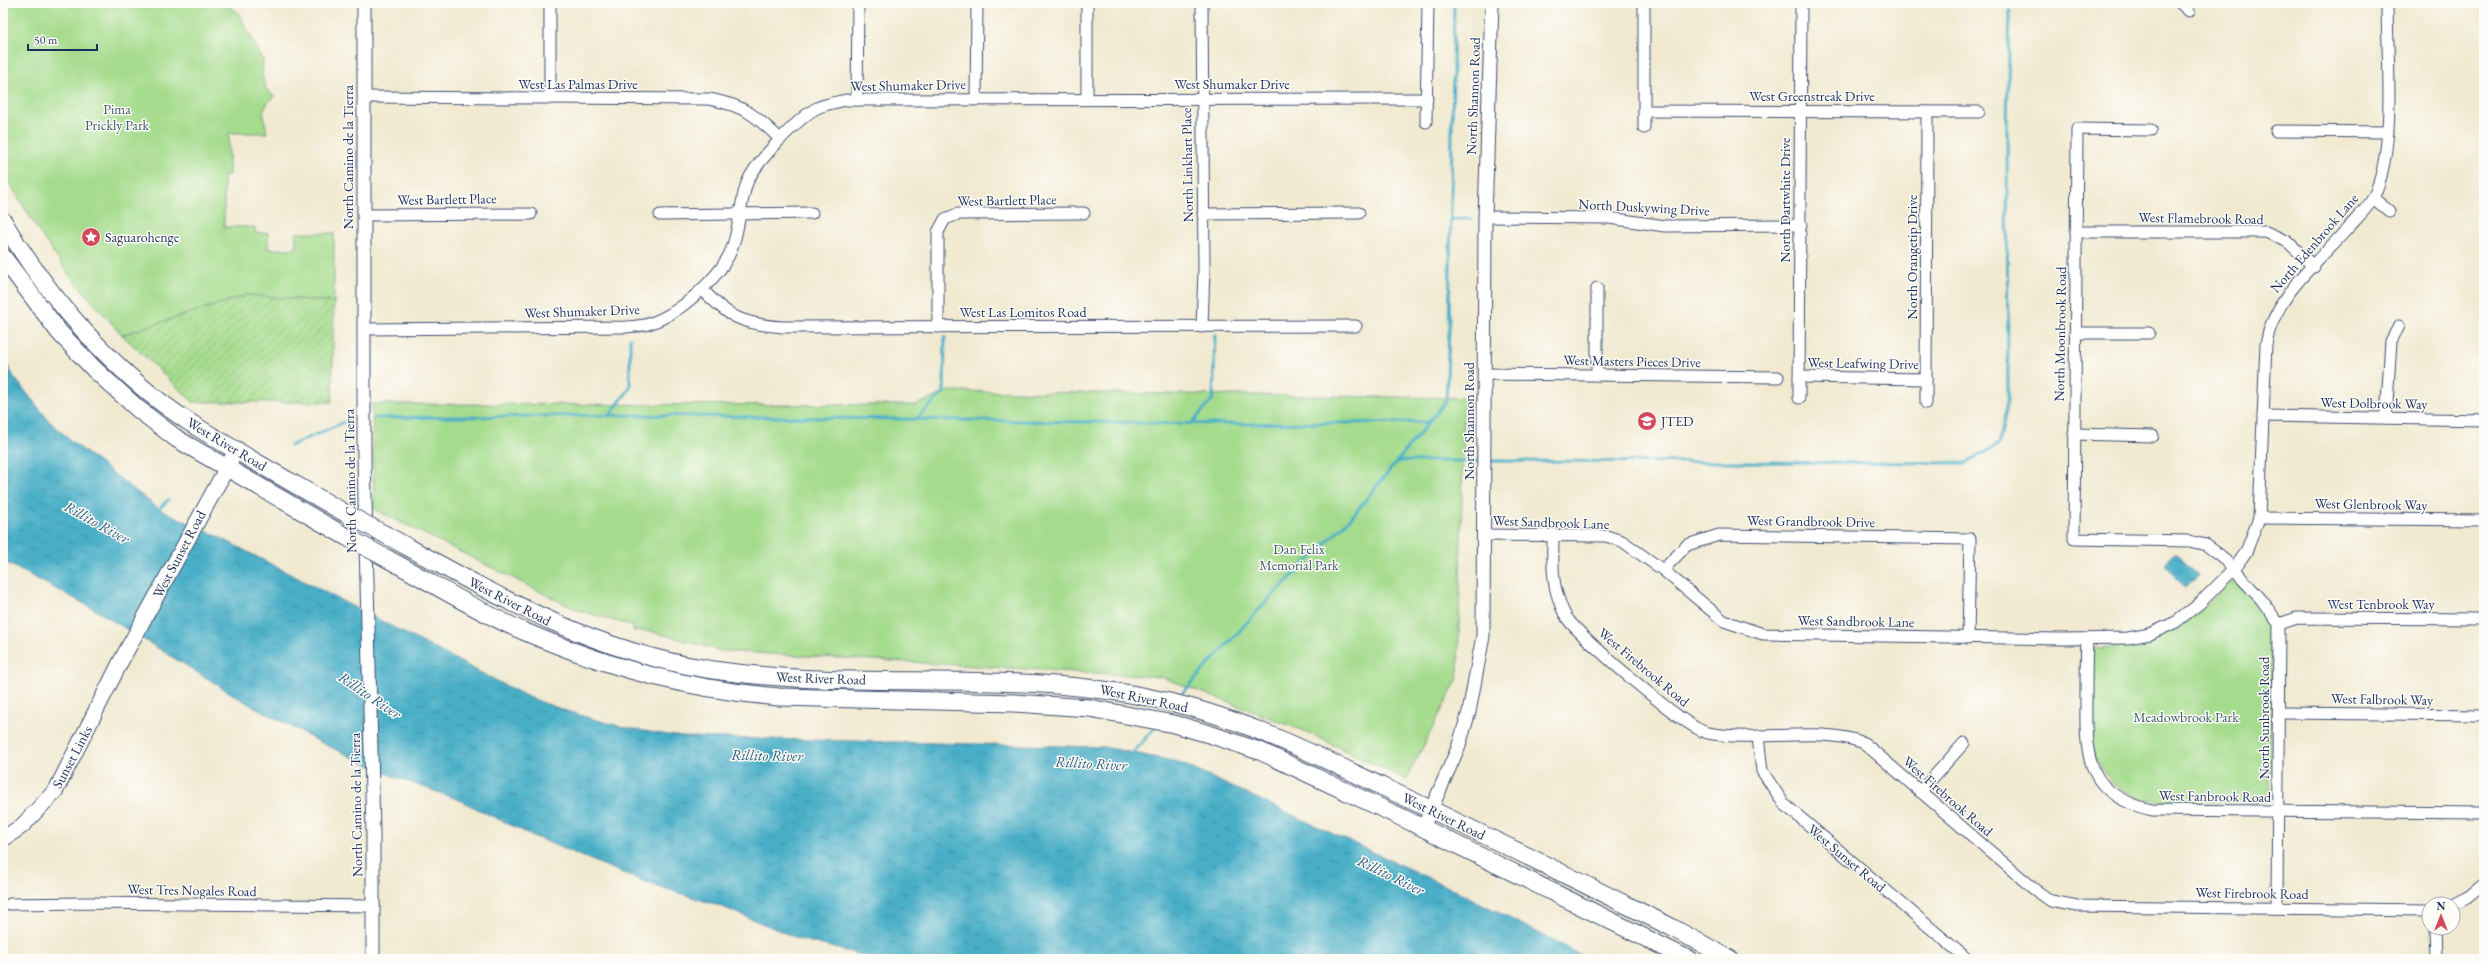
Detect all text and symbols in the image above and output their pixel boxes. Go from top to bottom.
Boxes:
scale bar [28,26,97,52]
text: 50 m [34,32,58,48]
street label: North Shannon Road [1462,36,1484,155]
street label: West Las Palmas Drive [518,75,638,93]
street label: West Shumaker Drive [850,75,966,95]
street label: West Shumaker Drive [1174,75,1290,93]
street label: North Camino de la Tierra [339,84,357,229]
street label: West Greenstreak Drive [1749,87,1875,105]
park label: Pima Prickly Park [85,100,150,134]
street label: North Linkhart Place [1177,107,1197,223]
street label: North Dartwhite Drive [1776,137,1794,263]
street label: West Bartlett Place [397,189,497,209]
street label: North Edenbrook Lane [2266,189,2363,296]
street label: West Bartlett Place [957,190,1057,210]
street label: North Orangetip Drive [1903,194,1921,319]
street label: North Duskywing Drive [1578,195,1711,219]
street label: West Flamebrook Road [2138,208,2265,228]
place icon: Saguarohenge [80,226,102,248]
place label: Saguarohenge [105,228,180,246]
street label: North Moonbrook Road [2050,265,2070,402]
street label: West Shumaker Drive [524,300,641,322]
street label: West Las Lomitos Road [959,303,1087,321]
street label: West Masters Pieces Drive [1563,351,1701,371]
street label: West Leafwing Drive [1807,353,1919,373]
street label: North Shannon Road [1460,361,1478,480]
street label: West Dolbrook Way [2320,393,2429,413]
street label: North Camino de la Tierra [340,408,360,553]
school or university icon: JTED [1636,410,1658,432]
place label: JTED [1660,412,1694,430]
street label: West River Road [184,413,271,475]
street label: West Glenbrook Way [2314,494,2428,514]
water label: Rillito River [61,496,134,548]
street label: West Sunset Road [148,506,210,601]
street label: West Sandbrook Lane [1492,511,1610,533]
street label: West Grandbrook Drive [1747,511,1876,531]
park label: Dan Felix Memorial Park [1259,540,1339,574]
street label: West River Road [466,573,555,630]
street label: West Tenbrook Way [2327,595,2435,613]
street label: West Sandbrook Lane [1798,611,1915,631]
street label: West Firebrook Road [1595,624,1694,711]
street label: North Sunbrook Road [2255,656,2273,779]
water label: Rillito River [335,667,406,724]
street label: West River Road [776,667,867,689]
street label: West River Road [1098,680,1191,716]
street label: West Falbrook Way [2331,689,2434,709]
park label: Meadowbrook Park [2133,708,2239,726]
street label: Sunset Links [48,722,96,791]
street label: North Camino de la Tierra [346,732,366,877]
water label: Rillito River [731,745,804,765]
water label: Rillito River [1055,752,1129,774]
street label: West Firebrook Road [1899,752,1997,841]
street label: West Fanbrook Road [2159,786,2272,806]
street label: West River Road [1400,788,1489,844]
street label: West Sunset Road [1804,820,1890,896]
water label: Rillito River [1355,851,1429,900]
street label: West Tres Nogales Road [127,880,258,900]
street label: West Firebrook Road [2195,883,2310,903]
north arrow [2421,896,2461,936]
text: N [2437,899,2446,913]

